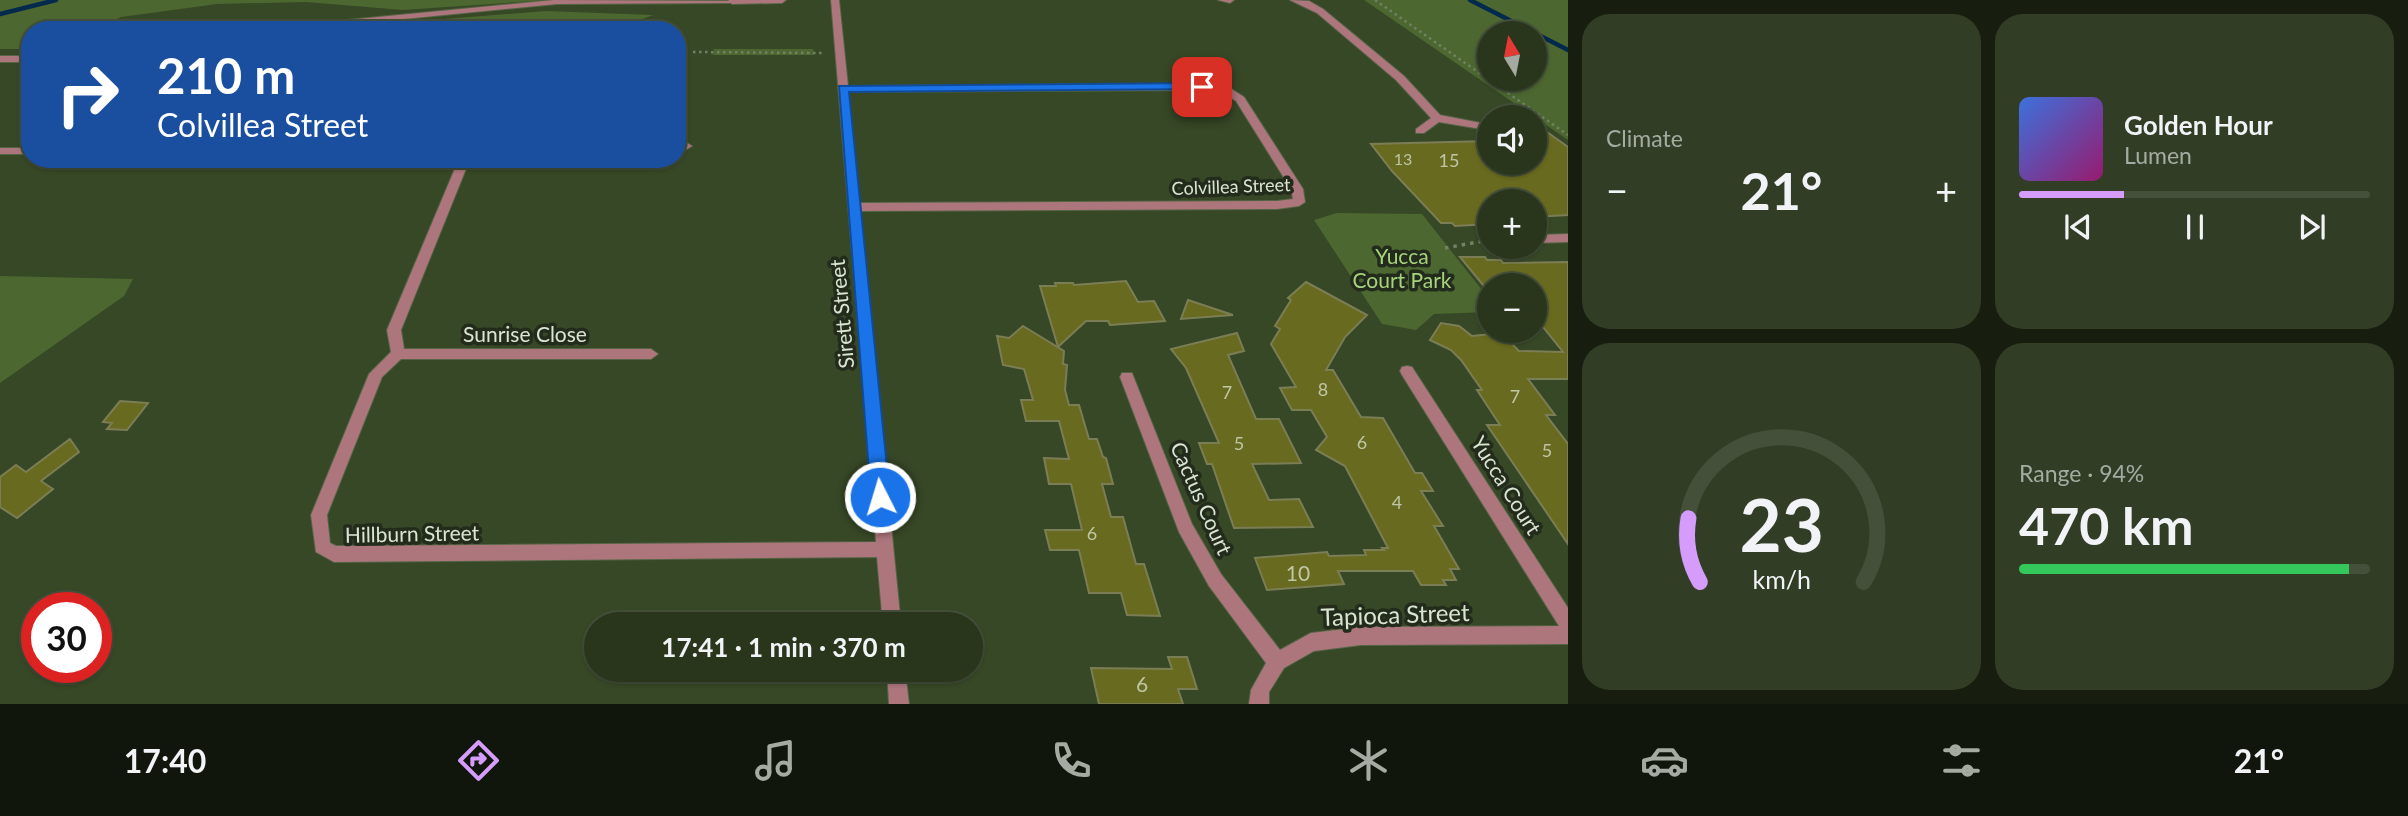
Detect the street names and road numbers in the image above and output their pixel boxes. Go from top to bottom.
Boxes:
street label: Colvillea Street [1171,173,1291,199]
street label: Sirett Street [824,258,858,370]
street label: Sunrise Close [463,321,587,346]
street label: Yucca Court [1467,431,1547,539]
street label: Cactus Court [1166,438,1238,559]
street label: Hillburn Street [345,519,480,547]
street label: Tapioca Street [1320,597,1470,631]

